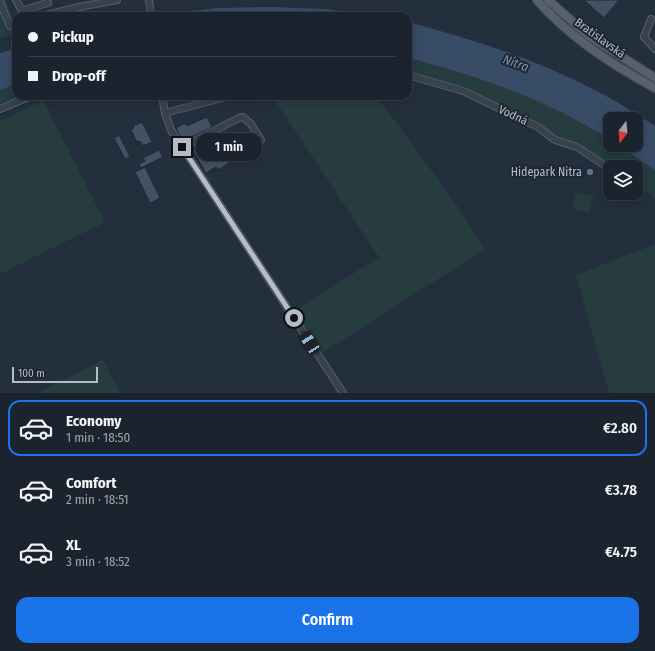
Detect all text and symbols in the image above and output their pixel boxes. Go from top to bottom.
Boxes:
street label: Bratislavská [572,15,628,61]
text: Pickup [52,28,94,46]
water label: Nitra [501,51,531,75]
text: Drop-off [52,67,106,85]
street label: Vodná [496,102,530,128]
north arrow [603,112,643,152]
map controls [603,112,643,200]
callout: 1 min [196,133,262,161]
route end [173,138,191,156]
text: 1 min [215,139,243,154]
button: layers [603,160,643,200]
place label: Hidepark Nitra [511,165,582,179]
marker: Hidepark Nitra [585,167,595,177]
route start [285,309,303,327]
car [298,330,322,356]
scale bar [12,365,98,384]
text: 100 m [18,367,45,380]
icon: car [18,410,54,446]
text: Economy [66,412,121,430]
text: €2.80 [603,419,637,437]
text: 1 min · 18:50 [66,430,130,445]
icon: car [18,472,54,508]
text: Comfort [66,474,117,492]
text: €3.78 [605,481,637,499]
text: 2 min · 18:51 [66,492,129,507]
icon: car [18,534,54,570]
text: XL [66,536,81,554]
text: €4.75 [605,543,637,561]
text: 3 min · 18:52 [66,554,130,569]
button: Confirm [16,597,639,643]

